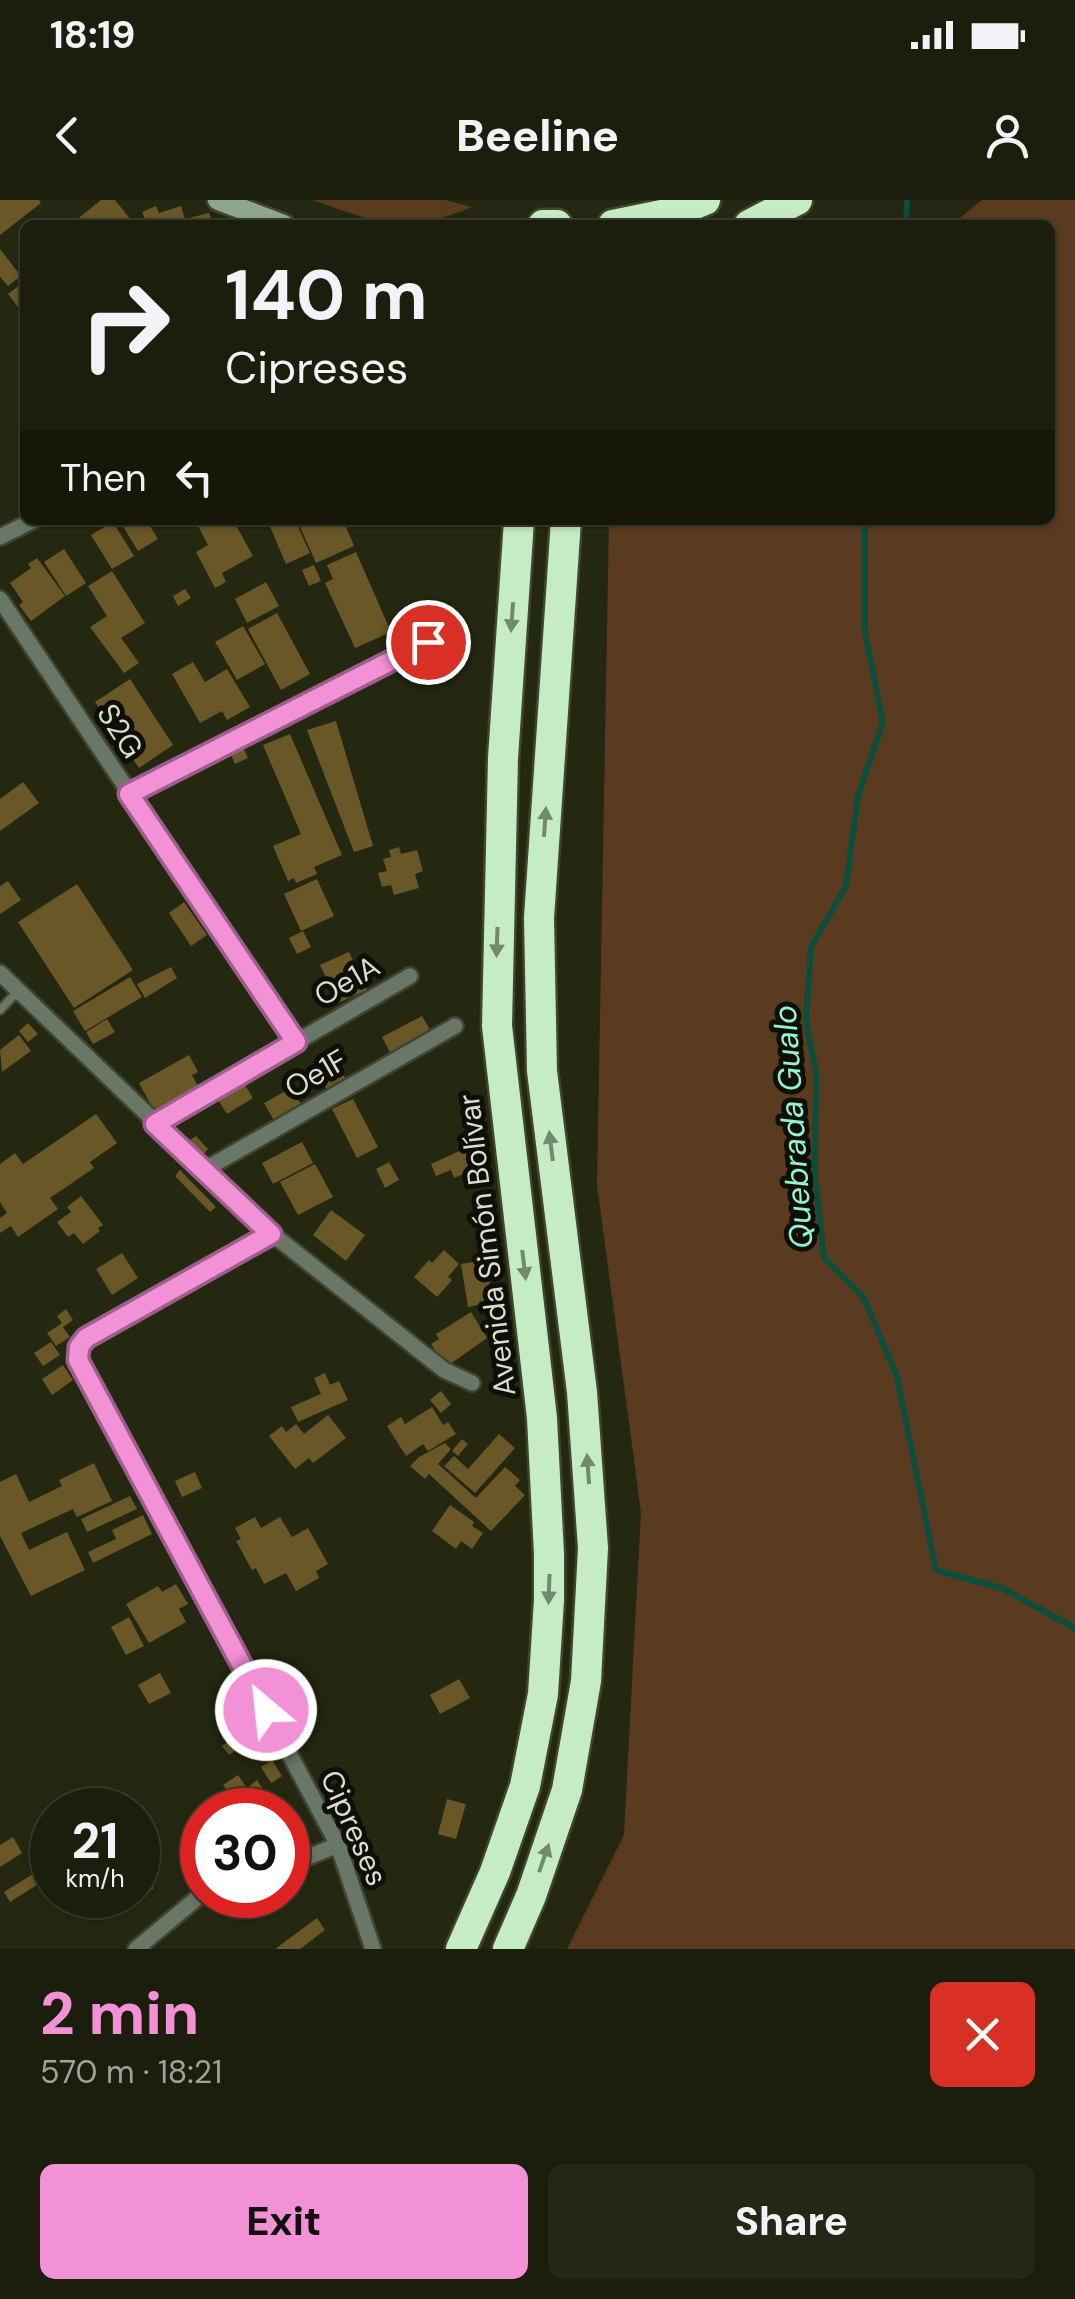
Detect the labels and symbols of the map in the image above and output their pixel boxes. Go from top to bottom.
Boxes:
pin [386,600,471,685]
one-way arrow [504,602,520,634]
street label: S2G [89,696,152,765]
one-way arrow [538,806,554,838]
one-way arrow [489,926,505,958]
street label: Oe1A [307,946,387,1015]
water label: Quebrada Gualo [764,1004,822,1250]
street label: Oe1F [278,1040,354,1107]
street label: Avenida Simón Bolívar [449,1092,524,1398]
one-way arrow [543,1130,559,1162]
one-way arrow [516,1250,532,1282]
one-way arrow [579,1453,595,1485]
one-way arrow [540,1574,556,1606]
position arrow [214,1658,318,1762]
street label: Cipreses [312,1764,397,1892]
speed limit sign: 30 [180,1788,310,1918]
one-way arrow [537,1843,552,1873]

